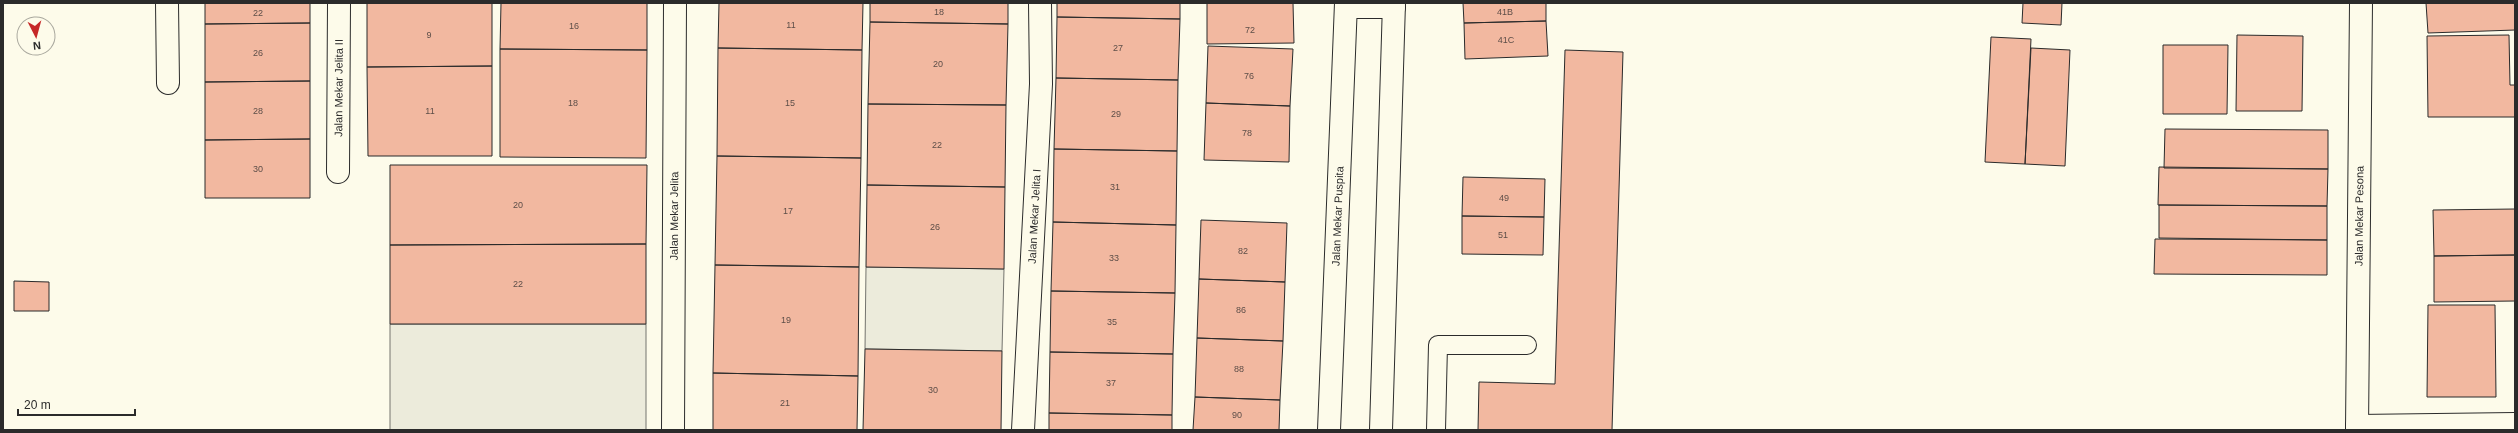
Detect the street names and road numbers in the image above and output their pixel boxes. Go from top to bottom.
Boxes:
street label: Jalan Mekar Jelita II [332,39,345,137]
street label: Jalan Mekar Puspita [1330,165,1346,266]
street label: Jalan Mekar Pesona [2353,165,2365,266]
street label: Jalan Mekar Jelita I [1026,169,1043,264]
street label: Jalan Mekar Jelita [668,171,680,260]

